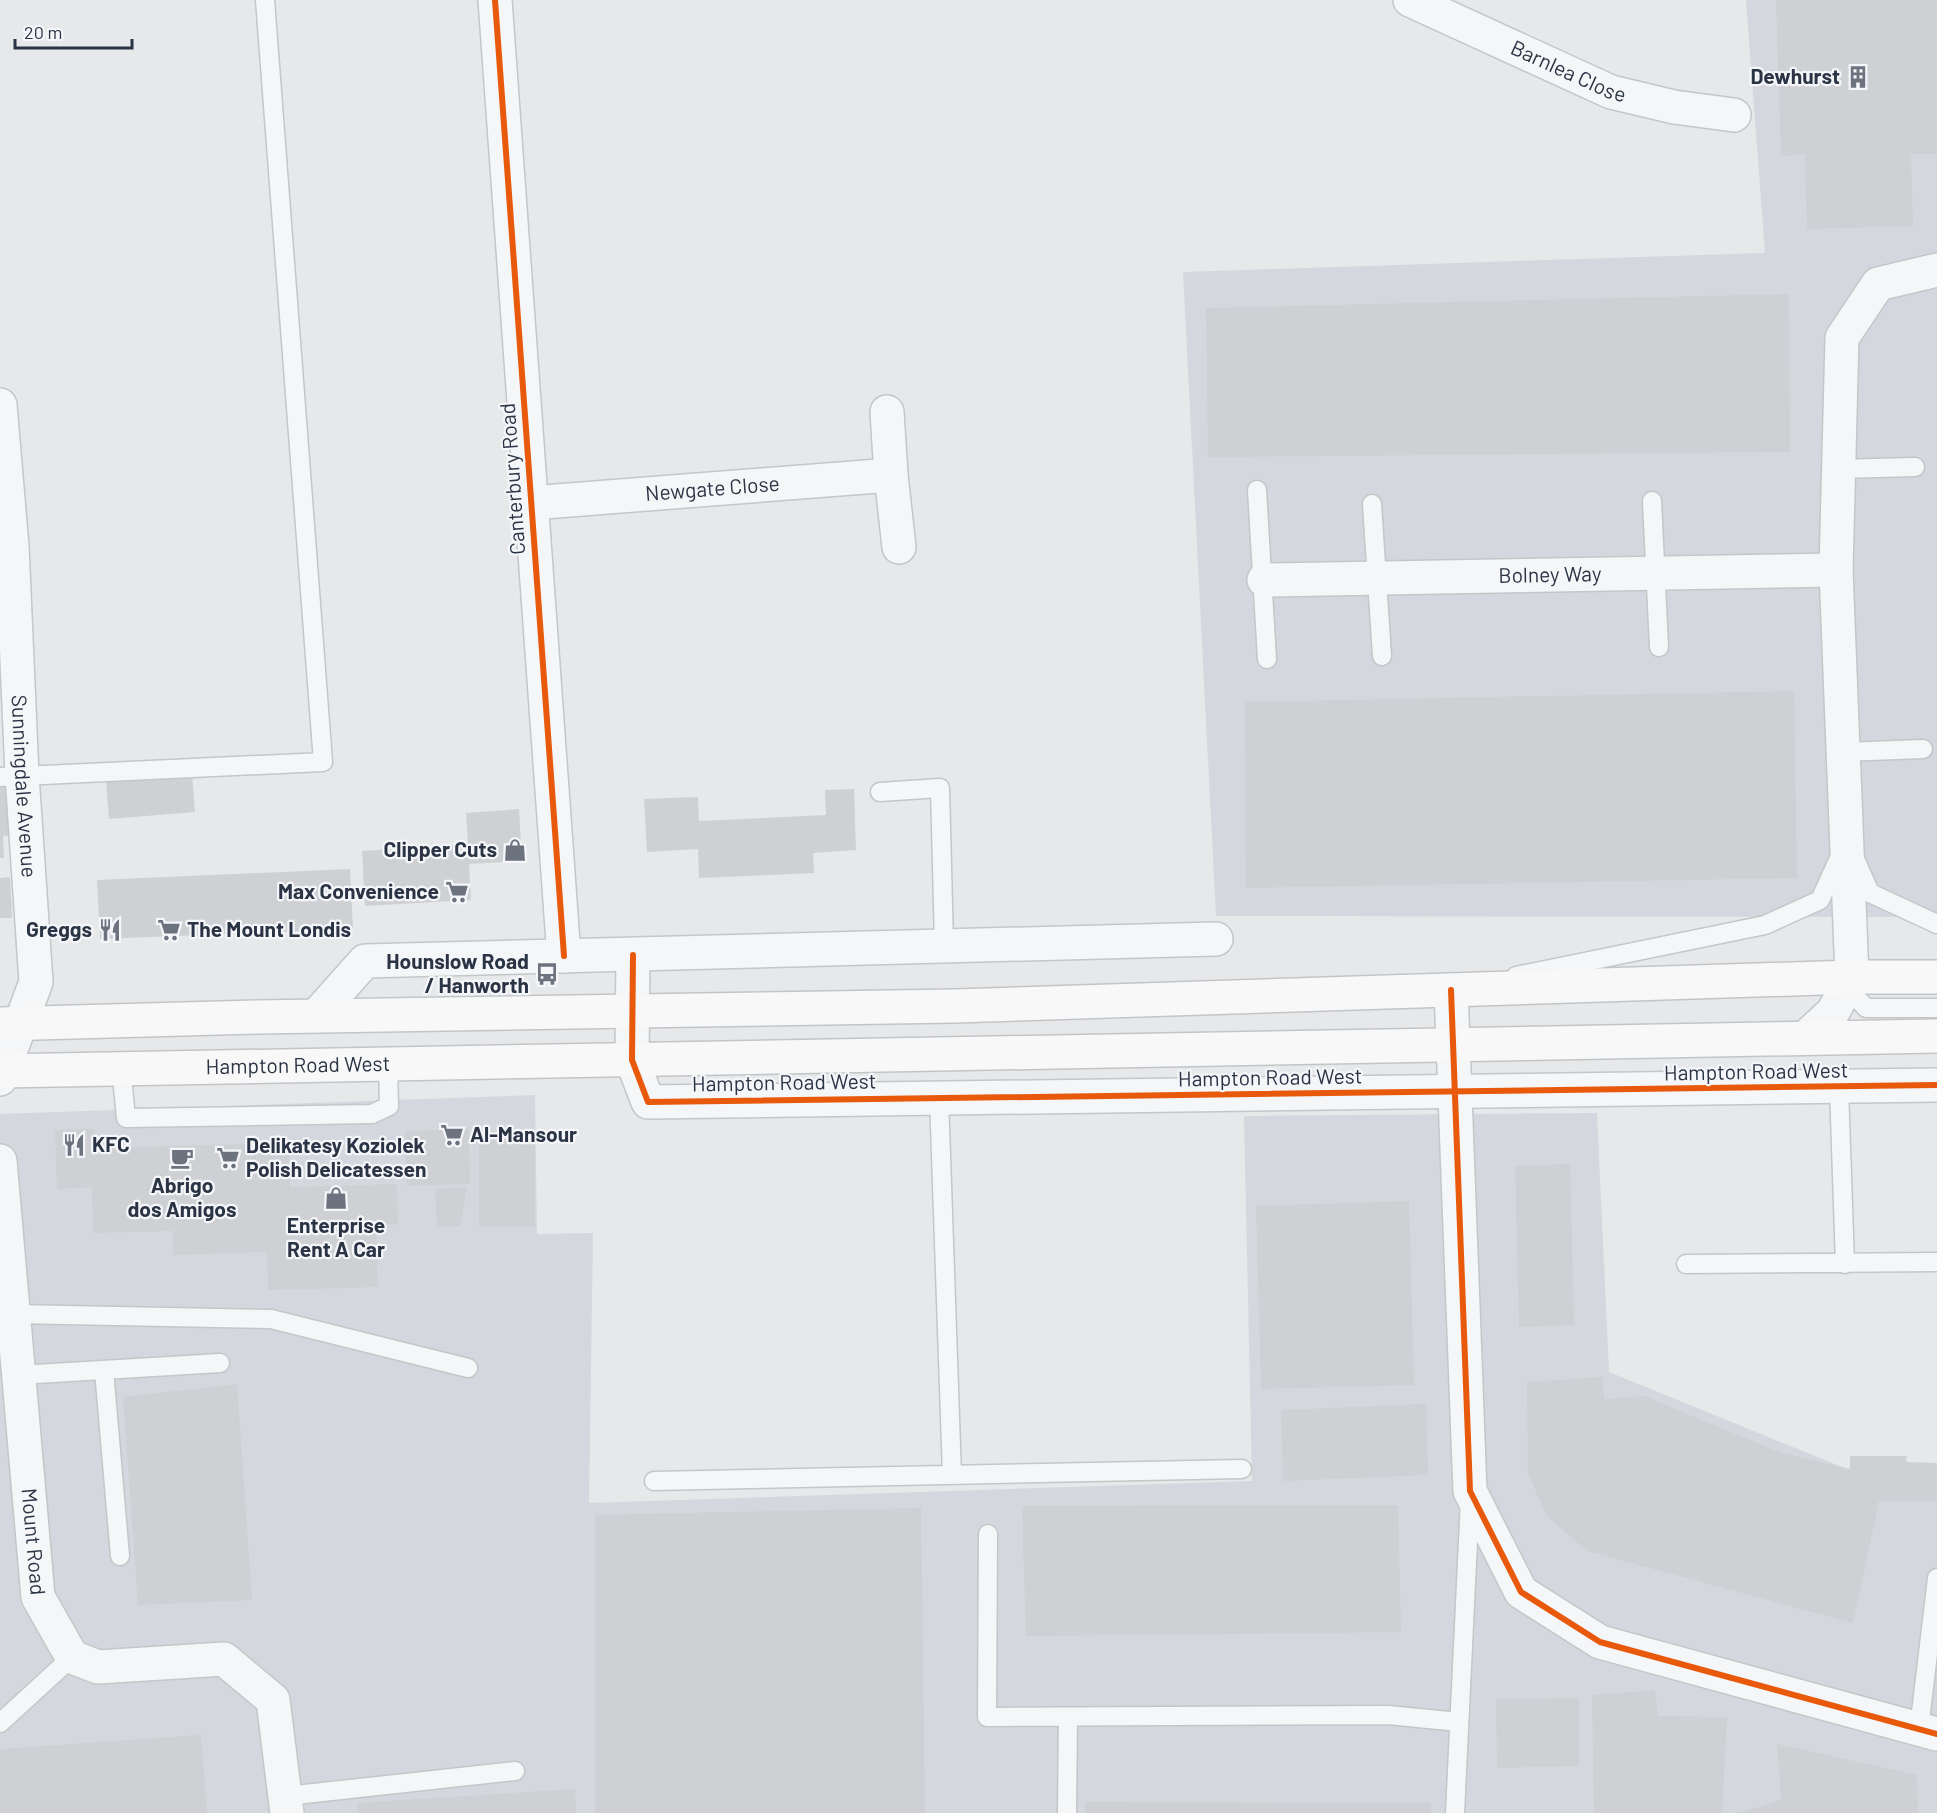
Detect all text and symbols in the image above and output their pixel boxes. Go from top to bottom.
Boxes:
scale bar [15,12,132,50]
text: 20 m [24,21,62,43]
street label: Barnlea Close [1507,34,1629,106]
place label: Dewhurst [1750,63,1840,88]
building icon: Dewhurst [1845,64,1871,90]
street label: Canterbury Road [494,402,529,556]
street label: Newgate Close [644,470,781,505]
street label: Bolney Way [1498,560,1602,587]
street label: Sunningdale Avenue [8,694,43,878]
place label: Clipper Cuts [384,836,497,861]
shop icon: Clipper Cuts [502,837,528,863]
place label: Max Convenience [278,878,439,903]
supermarket icon: Max Convenience [444,879,470,905]
place label: Greggs [26,916,92,941]
place label: The Mount Londis [187,916,351,941]
restaurant icon: Greggs [97,917,123,943]
supermarket icon: The Mount Londis [156,917,182,943]
place label: Hounslow Road / Hanworth [386,948,529,997]
bus stop icon: Hounslow Road / Hanworth [534,961,560,987]
street label: Hampton Road West [205,1050,390,1078]
street label: Hampton Road West [1664,1056,1848,1085]
street label: Hampton Road West [1178,1062,1362,1091]
street label: Hampton Road West [692,1067,876,1096]
place label: Al-Mansour [470,1121,577,1146]
supermarket icon: Al-Mansour [439,1122,465,1148]
place label: KFC [92,1131,130,1156]
restaurant icon: KFC [61,1132,87,1158]
place label: Delikatesy Koziolek Polish Delicatessen [246,1132,426,1181]
cafe icon: Abrigo dos Amigos [169,1145,195,1171]
supermarket icon: Delikatesy Koziolek Polish Delicatessen [215,1145,241,1171]
place label: Abrigo dos Amigos [127,1172,237,1221]
shop icon: Enterprise Rent A Car [323,1185,349,1211]
place label: Enterprise Rent A Car [287,1212,385,1261]
street label: Mount Road [18,1487,52,1596]

